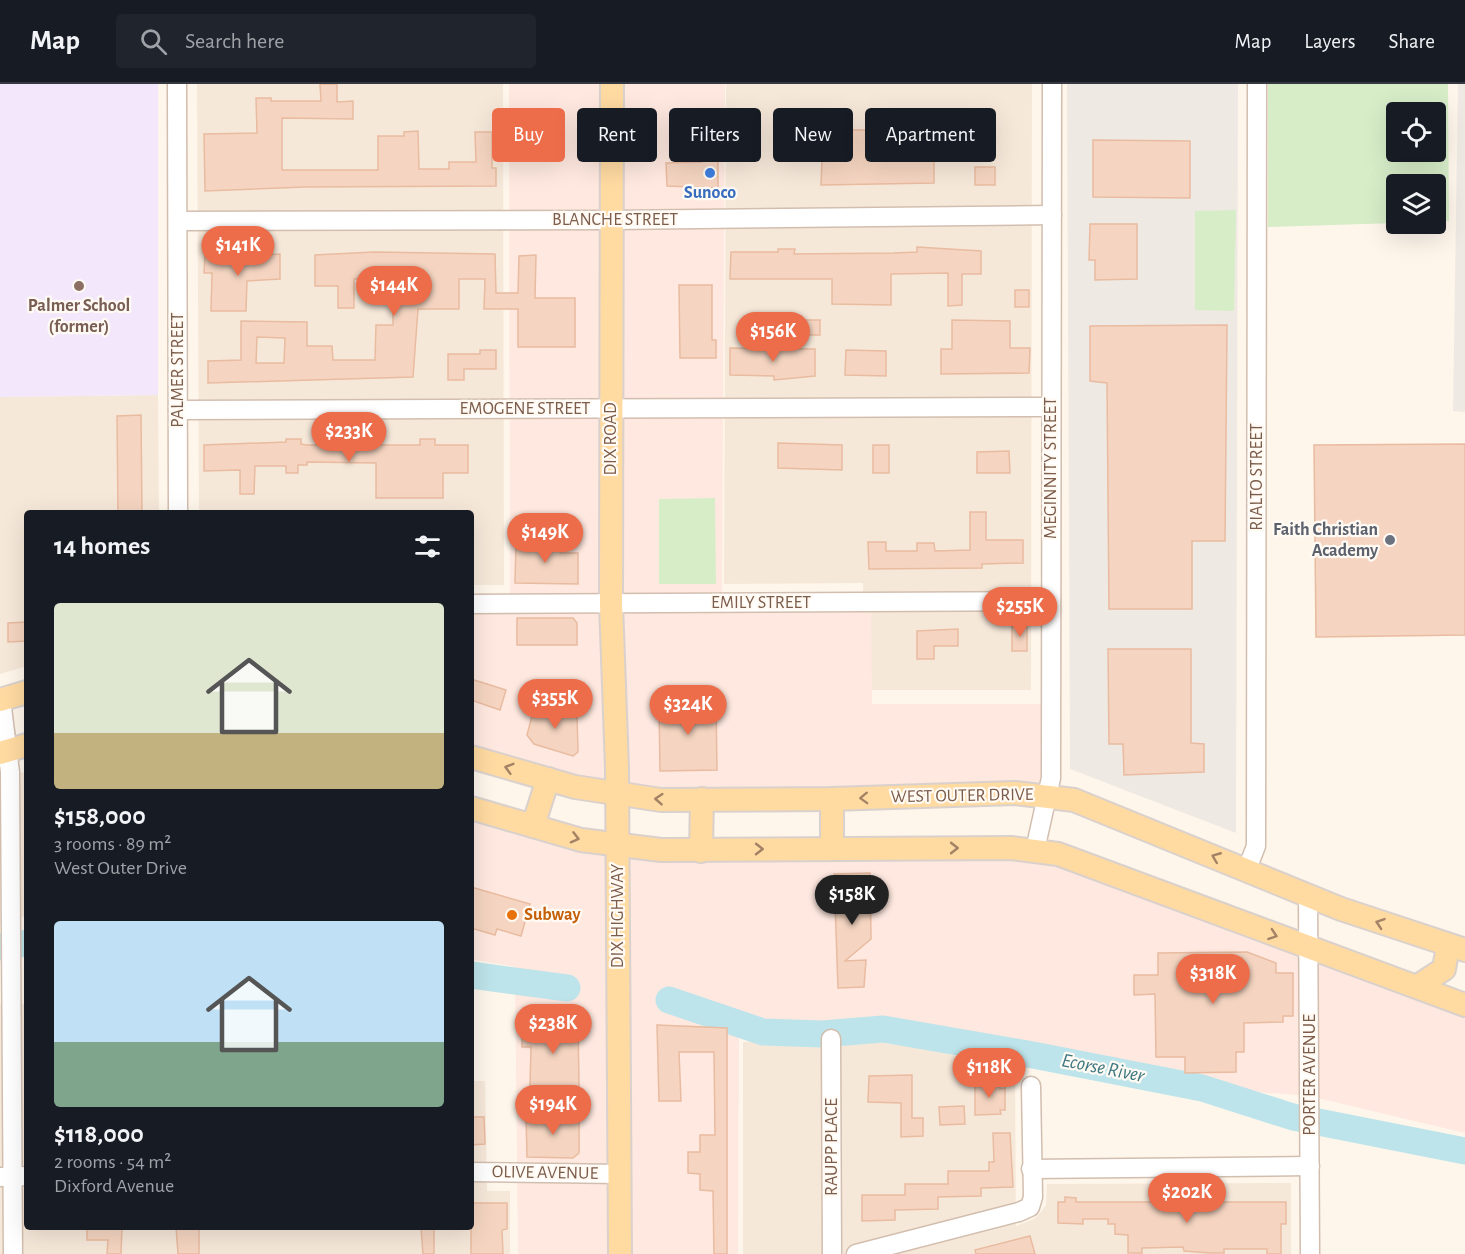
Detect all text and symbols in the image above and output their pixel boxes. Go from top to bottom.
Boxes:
search box [116,14,536,68]
icon: search [137,25,170,58]
text: Map [30,27,80,55]
text: Search here [185,30,284,52]
text: Map [1235,31,1271,52]
text: Layers [1304,31,1355,52]
text: Share [1388,31,1435,52]
map controls [1386,102,1446,234]
button: locate [1386,102,1446,162]
chip: Buy [492,108,565,162]
chip: Rent [577,108,657,162]
chip: Filters [669,108,761,162]
chip: New [773,108,853,162]
chip: Apartment [865,108,996,162]
marker: Sunoco [703,166,717,180]
button: layers [1386,174,1446,234]
place label: Sunoco [684,184,736,202]
street label: BLANCHE STREET [552,211,678,229]
pin: $141K [196,226,280,277]
text: $141K [215,235,261,255]
pin: $144K [352,266,436,317]
text: $144K [370,275,418,295]
marker: Palmer School (former) [72,279,86,293]
place label: Palmer School (former) [28,297,130,336]
street label: PALMER STREET [169,312,187,428]
pin: $156K [731,312,815,363]
text: $156K [750,321,796,341]
street label: MEGINNITY STREET [1042,397,1060,539]
street label: EMOGENE STREET [460,400,591,418]
street label: DIX ROAD [602,402,620,476]
pin: $233K [307,412,391,463]
text: $233K [325,421,373,441]
street label: RIALTO STREET [1248,423,1266,531]
pin: $149K [503,513,587,564]
place label: Faith Christian Academy [1273,521,1379,560]
text: $149K [521,522,569,542]
icon: filters [411,530,444,563]
text: 14 homes [54,533,150,559]
marker: Faith Christian Academy [1383,533,1397,547]
pin: $255K [978,587,1062,638]
street label: EMILY STREET [711,594,811,612]
text: $255K [996,596,1044,616]
icon: home [195,642,303,750]
pin: $355K [513,679,597,730]
pin: $324K [646,685,730,736]
text: $355K [532,688,578,708]
text: $324K [664,694,712,714]
one-way arrow [504,763,515,775]
street label: WEST OUTER DRIVE [890,786,1034,806]
one-way arrow [860,791,869,804]
one-way arrow [655,793,664,806]
text: $158,000 [54,803,146,829]
one-way arrow [569,830,579,843]
text: 3 rooms · 89 m² [54,834,171,854]
one-way arrow [950,842,959,854]
one-way arrow [755,843,764,855]
one-way arrow [1211,852,1222,864]
text: West Outer Drive [54,858,187,878]
street label: DIX HIGHWAY [609,863,627,968]
pin: $158K [810,875,894,926]
text: $158K [829,884,875,904]
place label: Subway [524,906,581,924]
marker: Subway [505,908,519,922]
one-way arrow [1375,917,1386,930]
one-way arrow [1267,928,1277,941]
pin: $318K [1171,954,1255,1005]
icon: home [195,960,303,1068]
text: $318K [1190,963,1236,983]
pin: $238K [511,1004,595,1055]
text: $238K [529,1013,577,1033]
street label: PORTER AVENUE [1301,1014,1319,1136]
pin: $118K [947,1048,1031,1099]
water label: Ecorse River [1060,1050,1147,1086]
text: $118K [967,1057,1011,1077]
pin: $194K [511,1085,595,1136]
text: $194K [529,1094,577,1114]
street label: RAUPP PLACE [823,1098,841,1196]
text: $118,000 [54,1121,144,1147]
text: 2 rooms · 54 m² [54,1152,171,1172]
street label: OLIVE AVENUE [492,1163,599,1183]
pin: $202K [1145,1173,1229,1224]
text: Dixford Avenue [54,1176,174,1196]
text: $202K [1162,1182,1212,1202]

